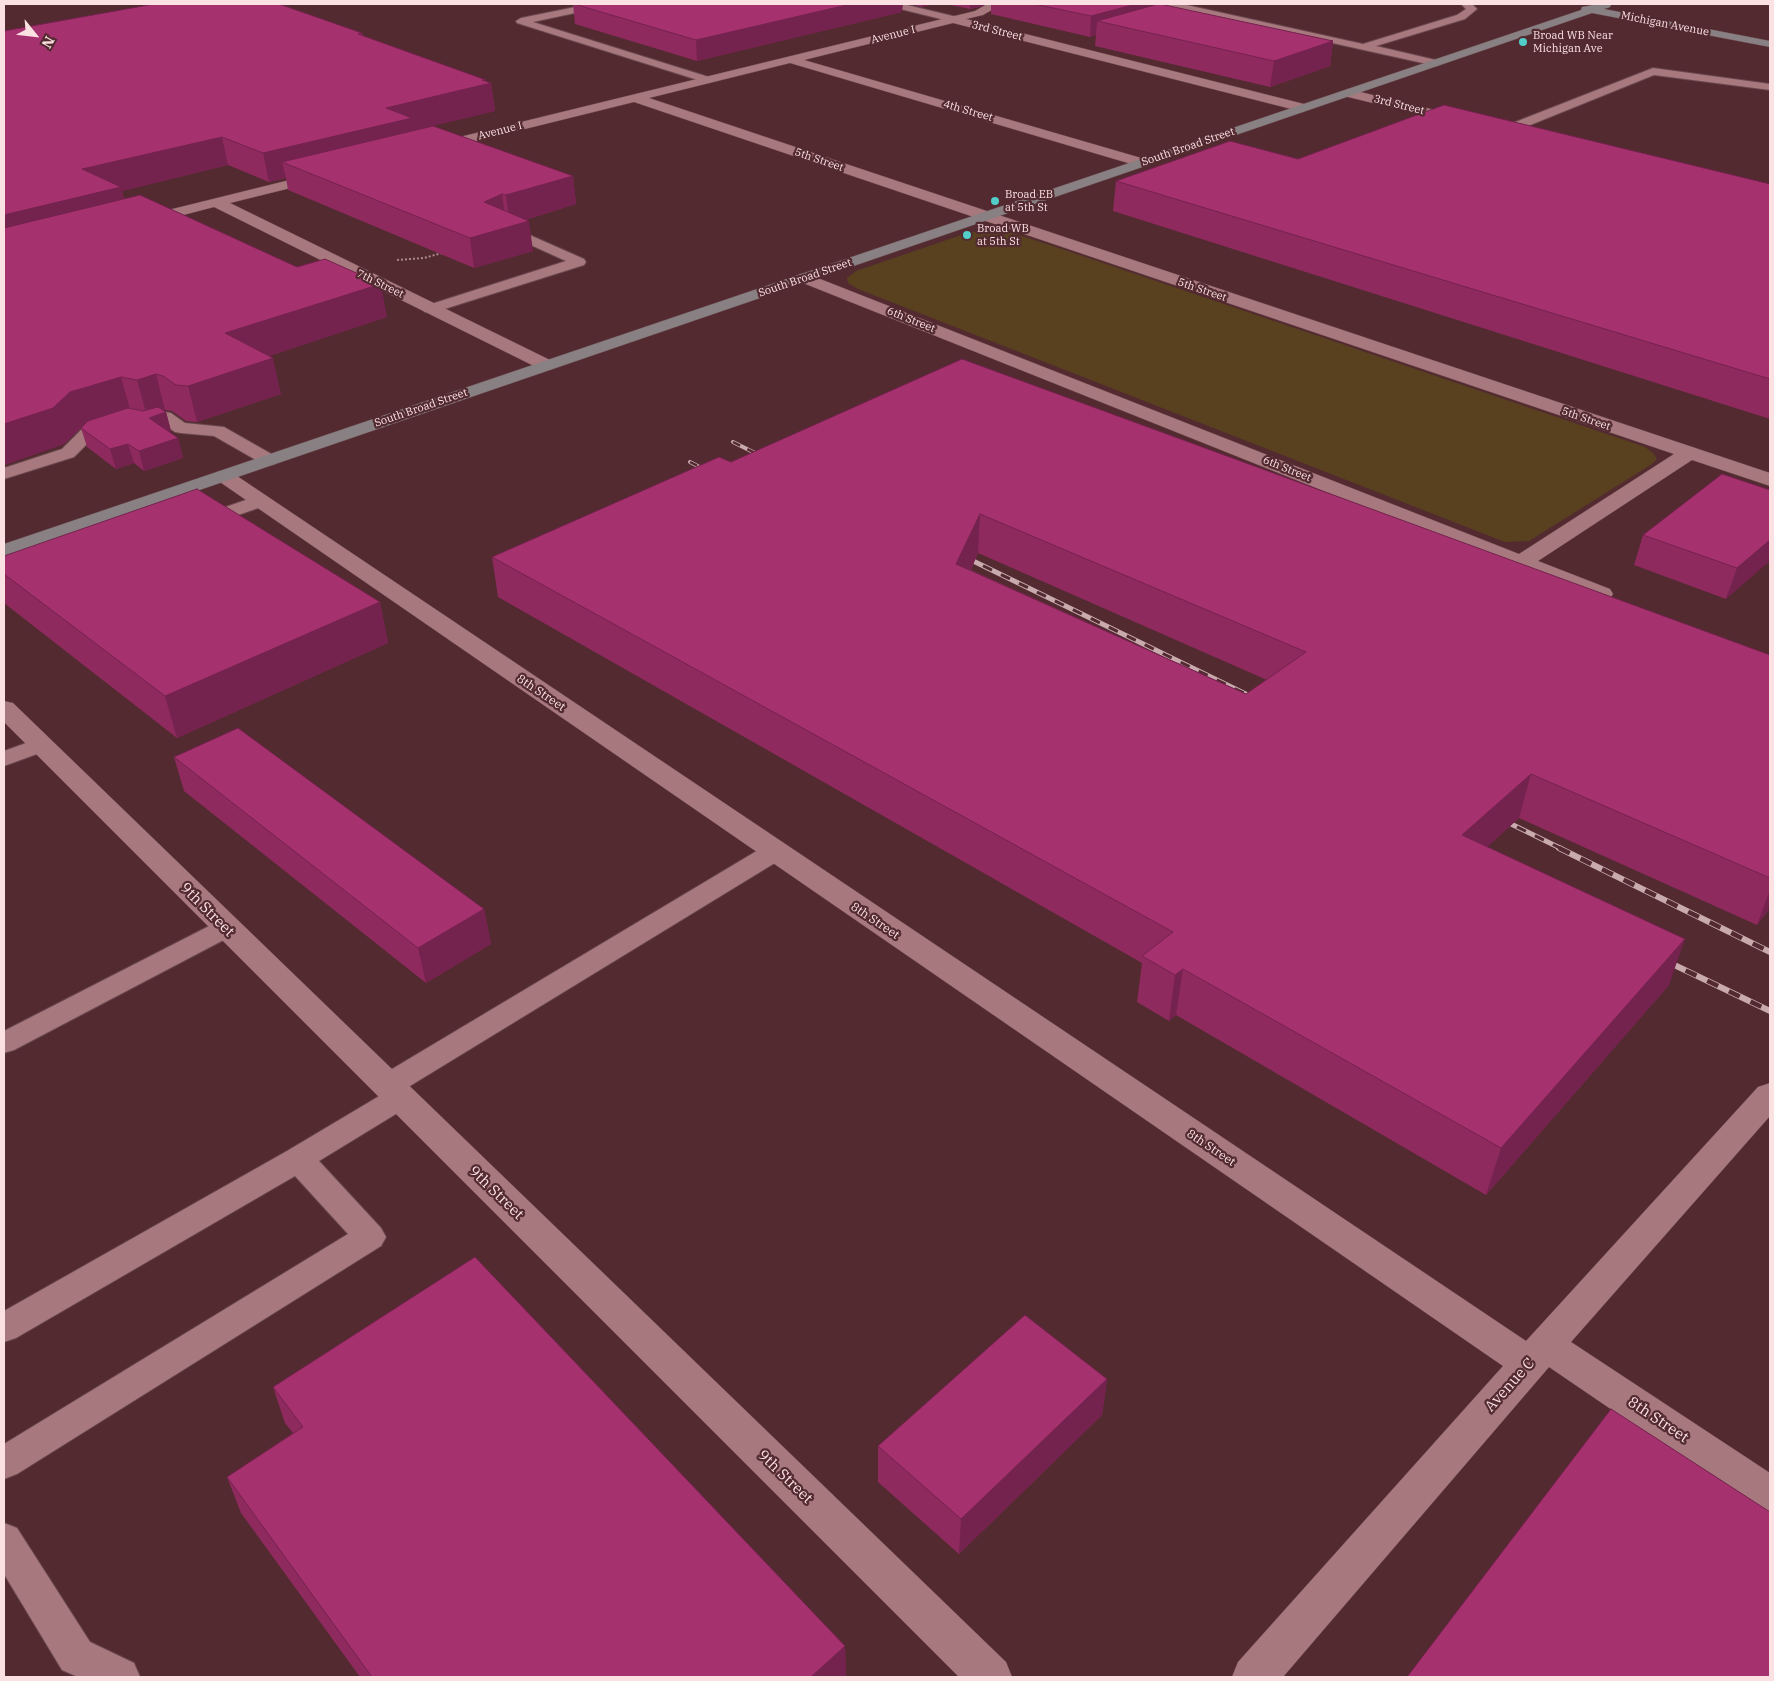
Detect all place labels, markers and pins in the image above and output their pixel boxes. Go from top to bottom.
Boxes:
place label: Broad WB Near Michigan Ave [1533,29,1613,55]
marker: Broad WB Near Michigan Ave [1517,36,1529,48]
place label: Broad EB at 5th St [1005,188,1053,214]
marker: Broad EB at 5th St [989,195,1001,207]
place label: Broad WB at 5th St [977,222,1029,248]
marker: Broad WB at 5th St [961,229,973,241]

